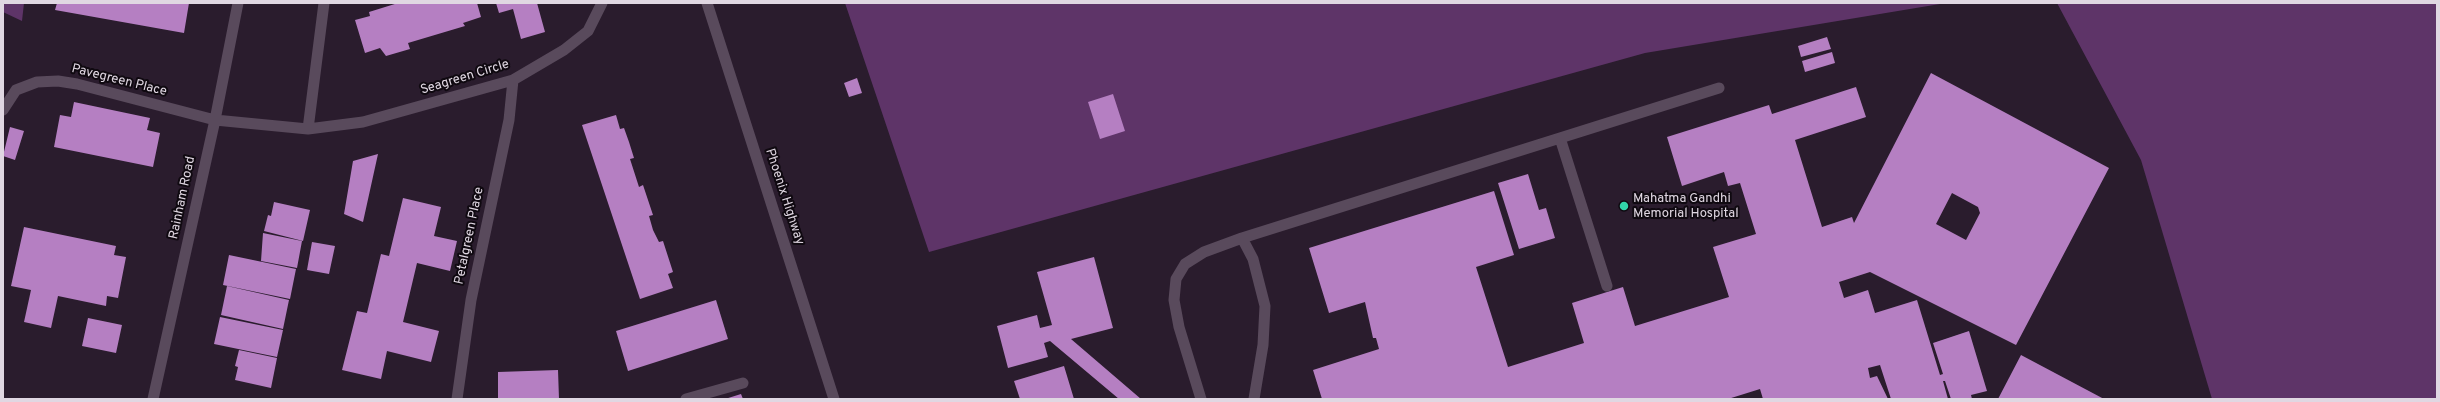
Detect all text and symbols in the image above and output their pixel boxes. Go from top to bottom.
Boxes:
street label: Seagreen Circle [419,57,511,99]
street label: Pavegreen Place [70,62,168,100]
street label: Phoenix Highway [761,147,807,247]
street label: Rainham Road [167,155,199,241]
street label: Petalgreen Place [452,186,488,286]
place label: Mahatma Gandhi Memorial Hospital [1633,191,1739,222]
marker: Mahatma Gandhi Memorial Hospital [1618,200,1630,212]

